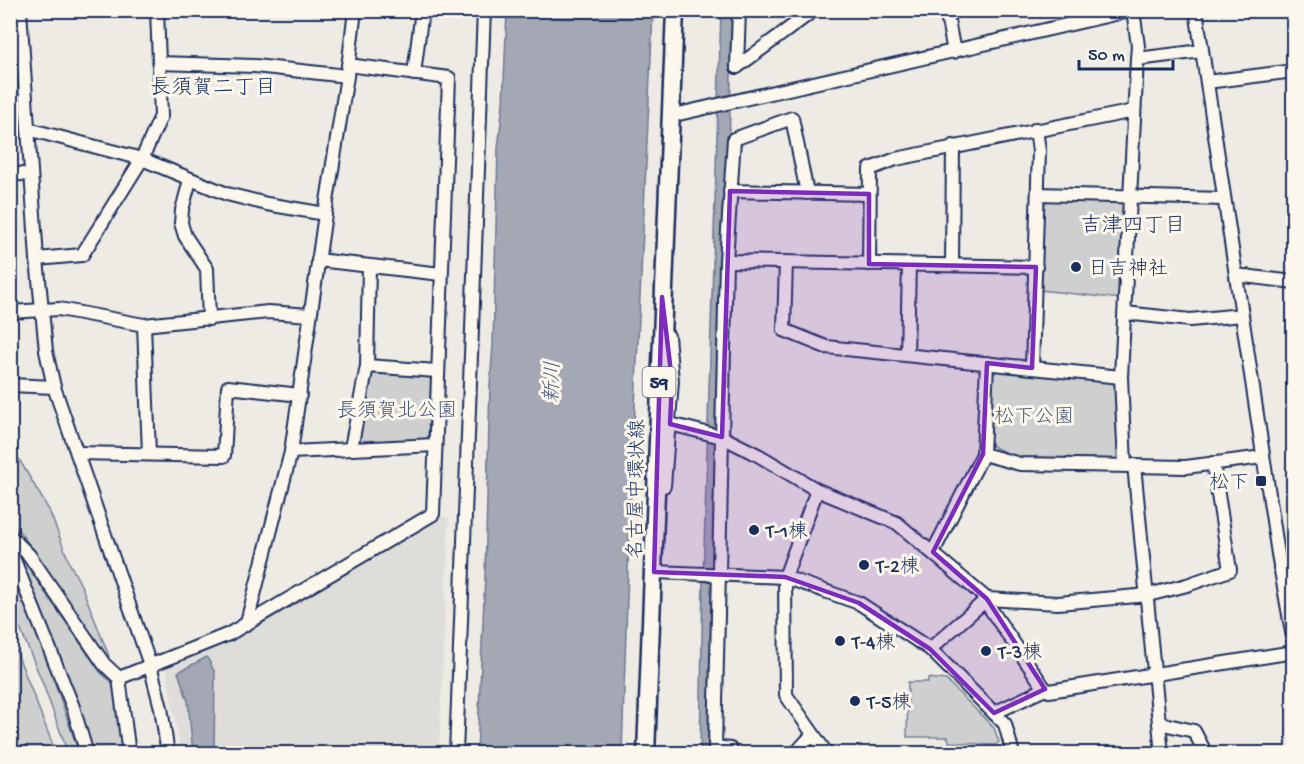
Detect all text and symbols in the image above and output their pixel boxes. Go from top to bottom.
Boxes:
scale bar [1079,33,1174,71]
text: 50 m [1088,46,1125,67]
district label: 長須賀二丁目 [150,76,276,102]
district label: 吉津四丁目 [1081,213,1186,240]
place label: 日吉神社 [1088,257,1168,282]
marker: 日吉神社 [1069,260,1083,274]
water label: 新川 [540,361,568,404]
road number: 59 [642,367,676,397]
park label: 長須賀北公園 [337,399,457,424]
park label: 松下公園 [994,406,1074,430]
street label: 名古屋中環状線 [624,419,651,559]
place label: 松下 [1209,472,1249,496]
marker: 松下 [1254,474,1268,488]
place label: T-1棟 [765,520,808,545]
marker: T-1棟 [747,523,761,537]
place label: T-2棟 [875,555,920,580]
marker: T-2棟 [857,558,871,572]
place label: T-4棟 [851,631,895,656]
marker: T-4棟 [833,634,847,648]
place label: T-3棟 [997,641,1042,666]
marker: T-3棟 [979,644,993,658]
place label: T-5棟 [866,691,912,716]
marker: T-5棟 [848,694,862,708]

